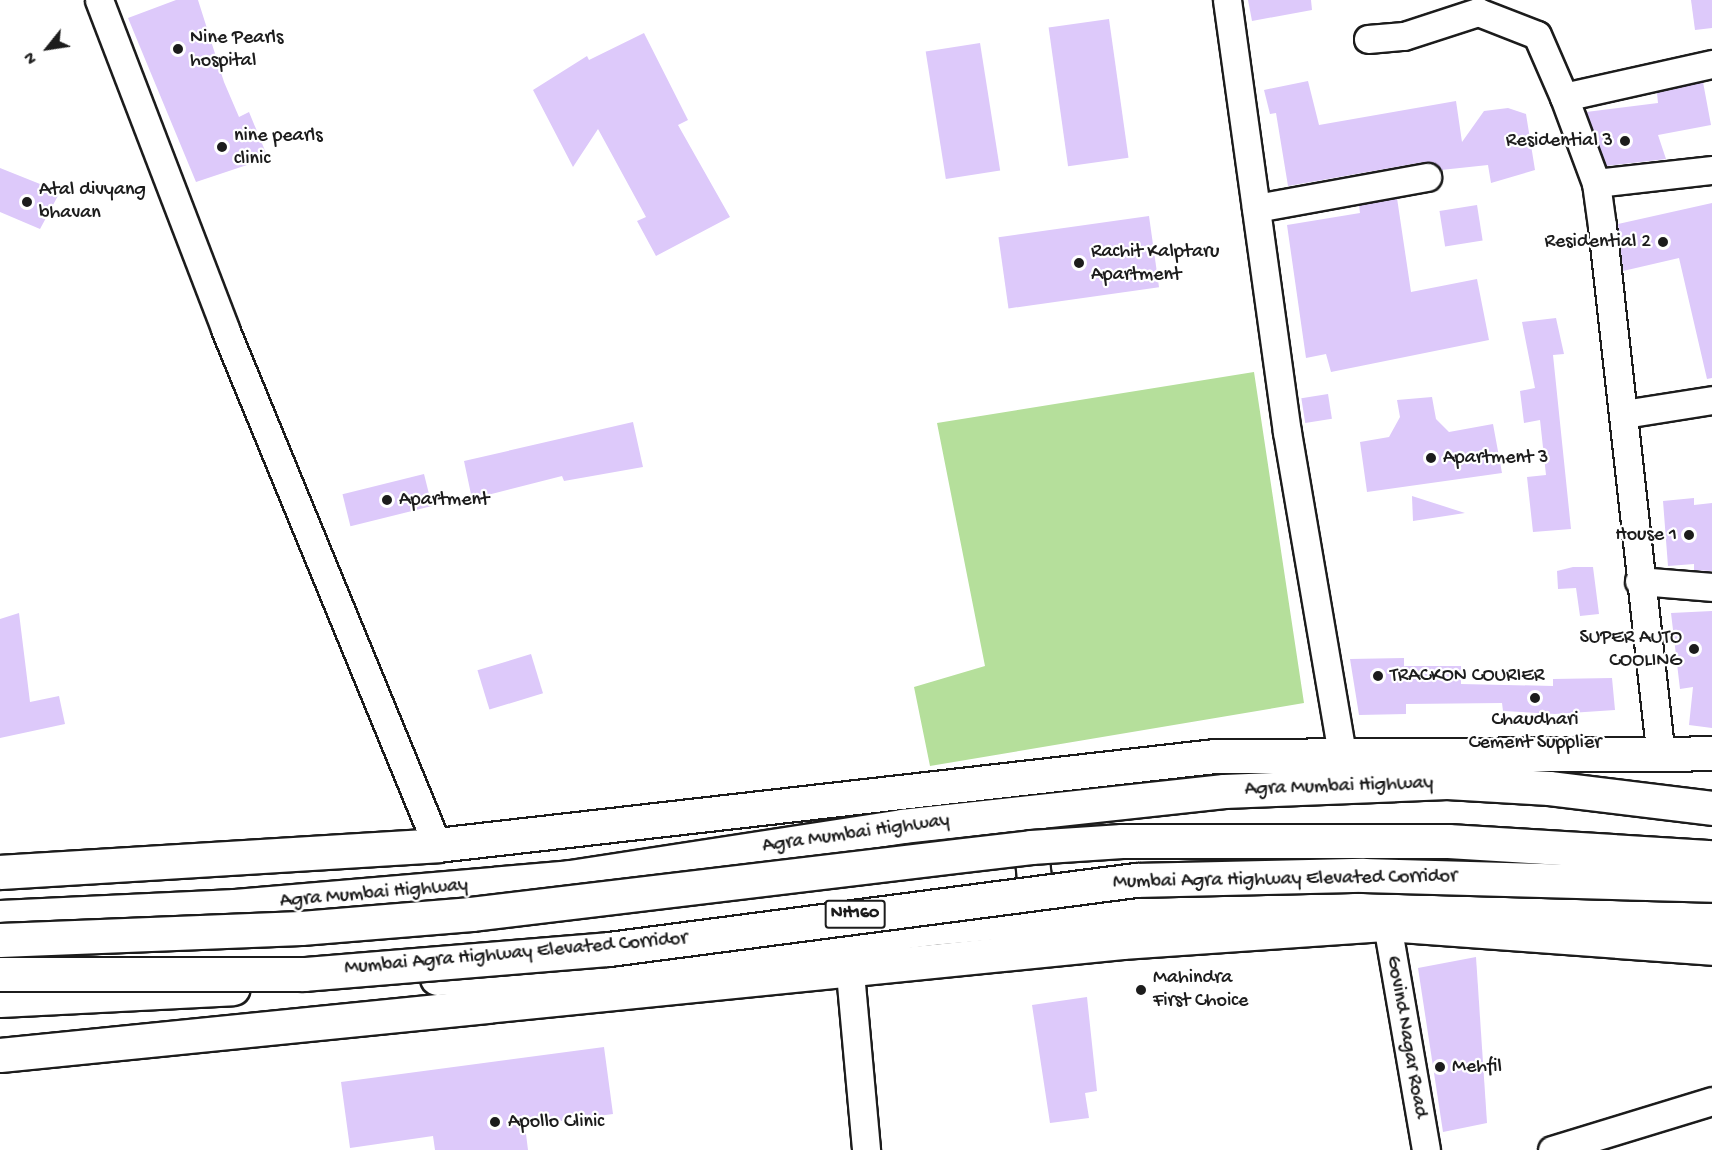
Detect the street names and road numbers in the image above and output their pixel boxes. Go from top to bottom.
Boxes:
street label: Agra Mumbai Highway [1244,772,1434,802]
street label: Agra Mumbai Highway [761,809,951,859]
street label: Mumbai Agra Highway Elevated Corridor [1113,865,1457,895]
street label: Agra Mumbai Highway [279,874,469,914]
road number: NH160 [824,899,886,929]
street label: Mumbai Agra Highway Elevated Corridor [343,927,689,981]
street label: Govind Nagar Road [1380,954,1432,1120]

